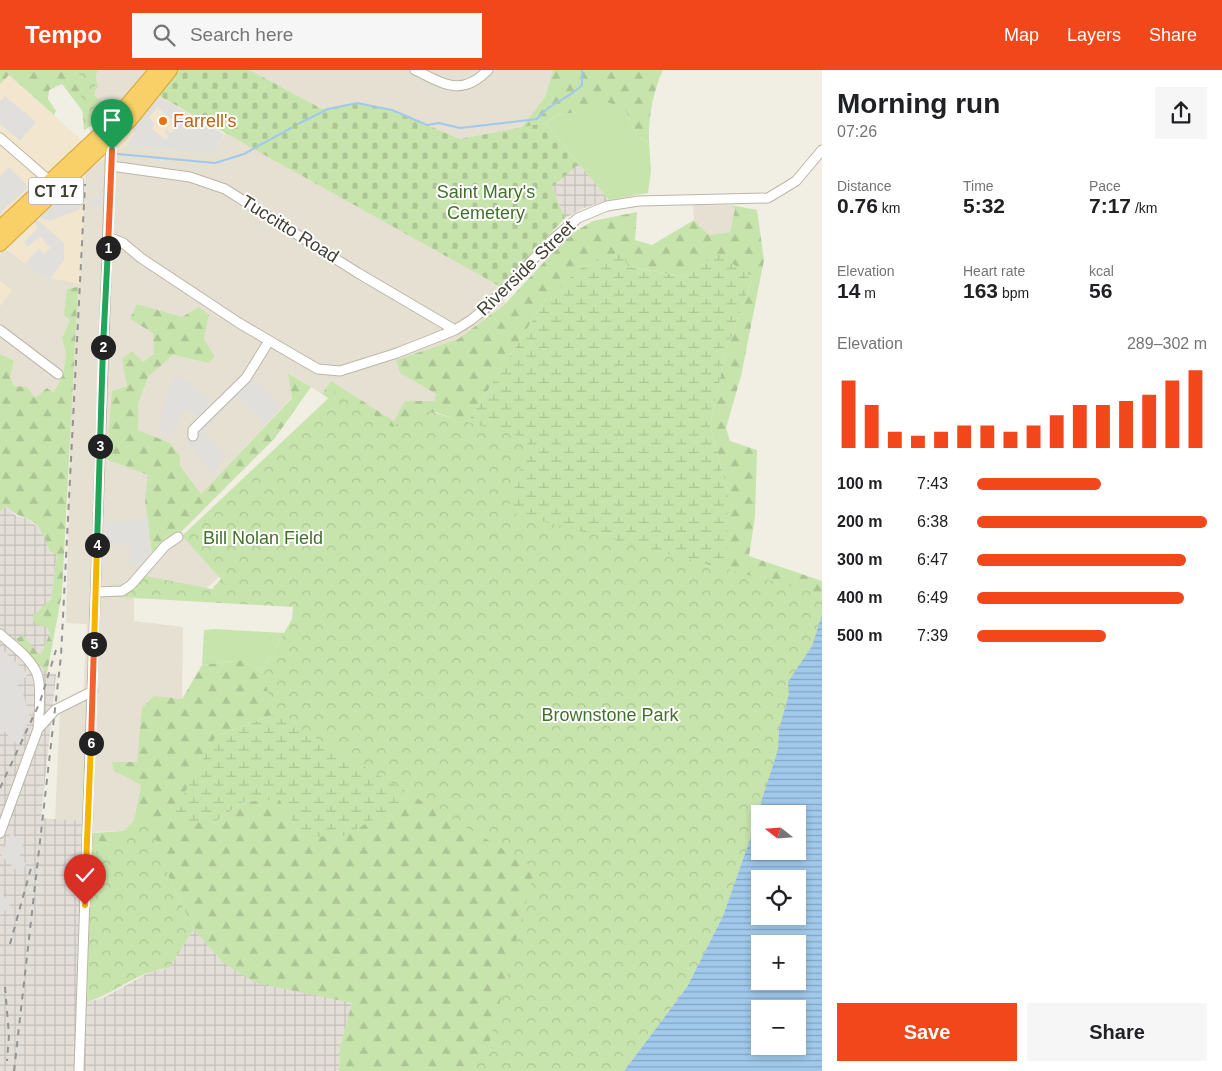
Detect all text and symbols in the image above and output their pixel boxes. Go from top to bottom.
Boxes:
search box [132,13,482,58]
text: Tempo [25,21,102,48]
icon: search [150,21,178,49]
text: Search here [190,24,293,45]
text: Map [1004,25,1039,45]
text: Layers [1067,25,1121,45]
text: Share [1149,25,1197,45]
button: share [1155,87,1207,139]
text: Morning run [837,88,1000,119]
pin [91,99,133,150]
icon: arrive [98,106,126,134]
place label: Farrell's [173,111,236,131]
marker: Farrell's [157,115,169,127]
text: 07:26 [837,123,877,140]
road number: CT 17 [28,178,84,204]
text: Distance [837,178,891,194]
text: Time [963,178,994,194]
text: Pace [1089,178,1121,194]
park label: Saint Mary's Cemetery [437,182,535,223]
street label: Tuccitto Road [238,191,342,267]
text: 0.76 [837,194,878,217]
text: 5:32 [963,194,1005,217]
text: 7:17 [1089,194,1131,217]
text: km [878,200,900,216]
text: /km [1131,200,1157,216]
street label: Riverside Street [473,216,579,320]
pin: 1 [96,236,120,260]
text: 1 [105,240,112,256]
text: Elevation [837,263,895,279]
text: Heart rate [963,263,1025,279]
text: kcal [1089,263,1114,279]
text: 14 [837,279,860,302]
text: 163 [963,279,998,302]
text: 56 [1089,279,1112,302]
text: m [860,285,876,301]
text: bpm [998,285,1029,301]
pin: 2 [90,334,116,360]
text: Elevation [837,335,903,352]
text: 289–302 m [1127,335,1207,352]
text: 2 [100,339,107,355]
pin: 3 [88,434,112,458]
text: 3 [97,438,104,454]
text: 100 m [837,475,882,492]
text: 7:43 [917,475,948,492]
text: 200 m [837,513,882,530]
text: 6:38 [917,513,948,530]
park label: Bill Nolan Field [203,528,323,548]
pin: 4 [84,532,110,558]
text: 4 [94,537,101,553]
text: 300 m [837,551,882,568]
text: 6:47 [917,551,948,568]
text: 400 m [837,589,882,606]
text: 6:49 [917,589,948,606]
text: 500 m [837,627,882,644]
text: 7:39 [917,627,948,644]
pin: 5 [82,632,106,656]
text: 5 [91,636,98,652]
park label: Brownstone Park [541,705,680,725]
pin: 6 [78,730,104,756]
text: 6 [88,735,95,751]
north arrow [751,805,806,860]
map controls [751,805,806,1055]
pin [64,854,106,905]
icon: check [71,861,99,889]
button: locate [751,870,806,925]
button: + [751,935,806,990]
button: − [751,1000,806,1055]
button: Save [837,1003,1017,1061]
button: Share [1027,1003,1207,1061]

